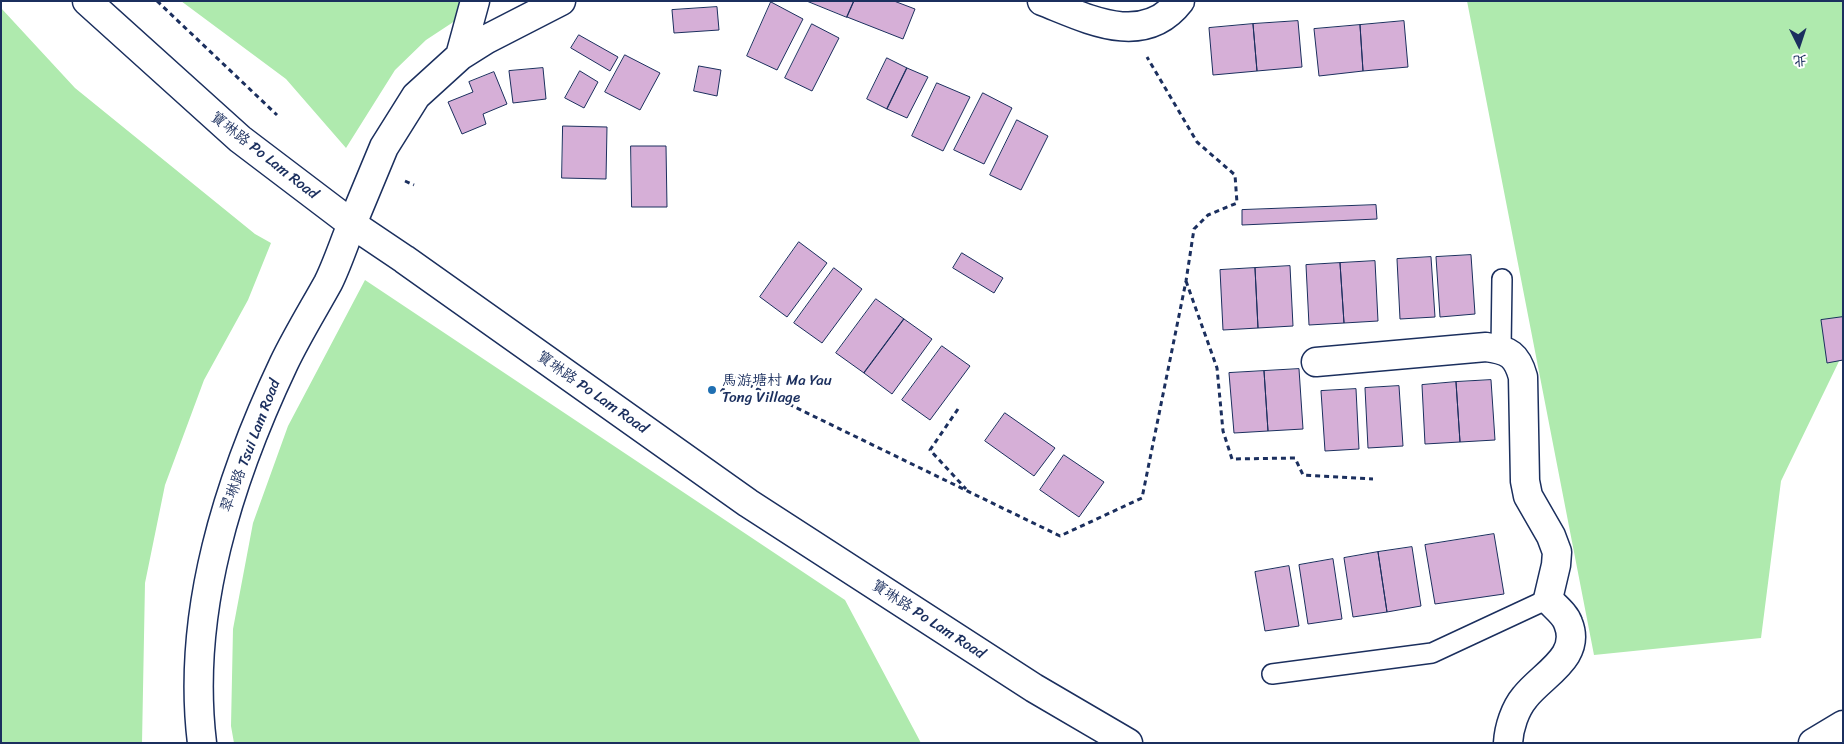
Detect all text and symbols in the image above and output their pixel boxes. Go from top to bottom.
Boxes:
north arrow [1774,20,1824,70]
text: 北 [1792,48,1808,73]
street label: 寶琳路 Po Lam Road [207,108,321,204]
street label: 寶琳路 Po Lam Road [533,348,651,438]
place label: 馬游塘村 Ma Yau Tong Village [722,372,832,407]
street label: 翠琳路 Tsui Lam Road [217,377,285,515]
marker: 馬游塘村 Ma Yau Tong Village [706,384,718,396]
street label: 寶琳路 Po Lam Road [868,577,988,663]

